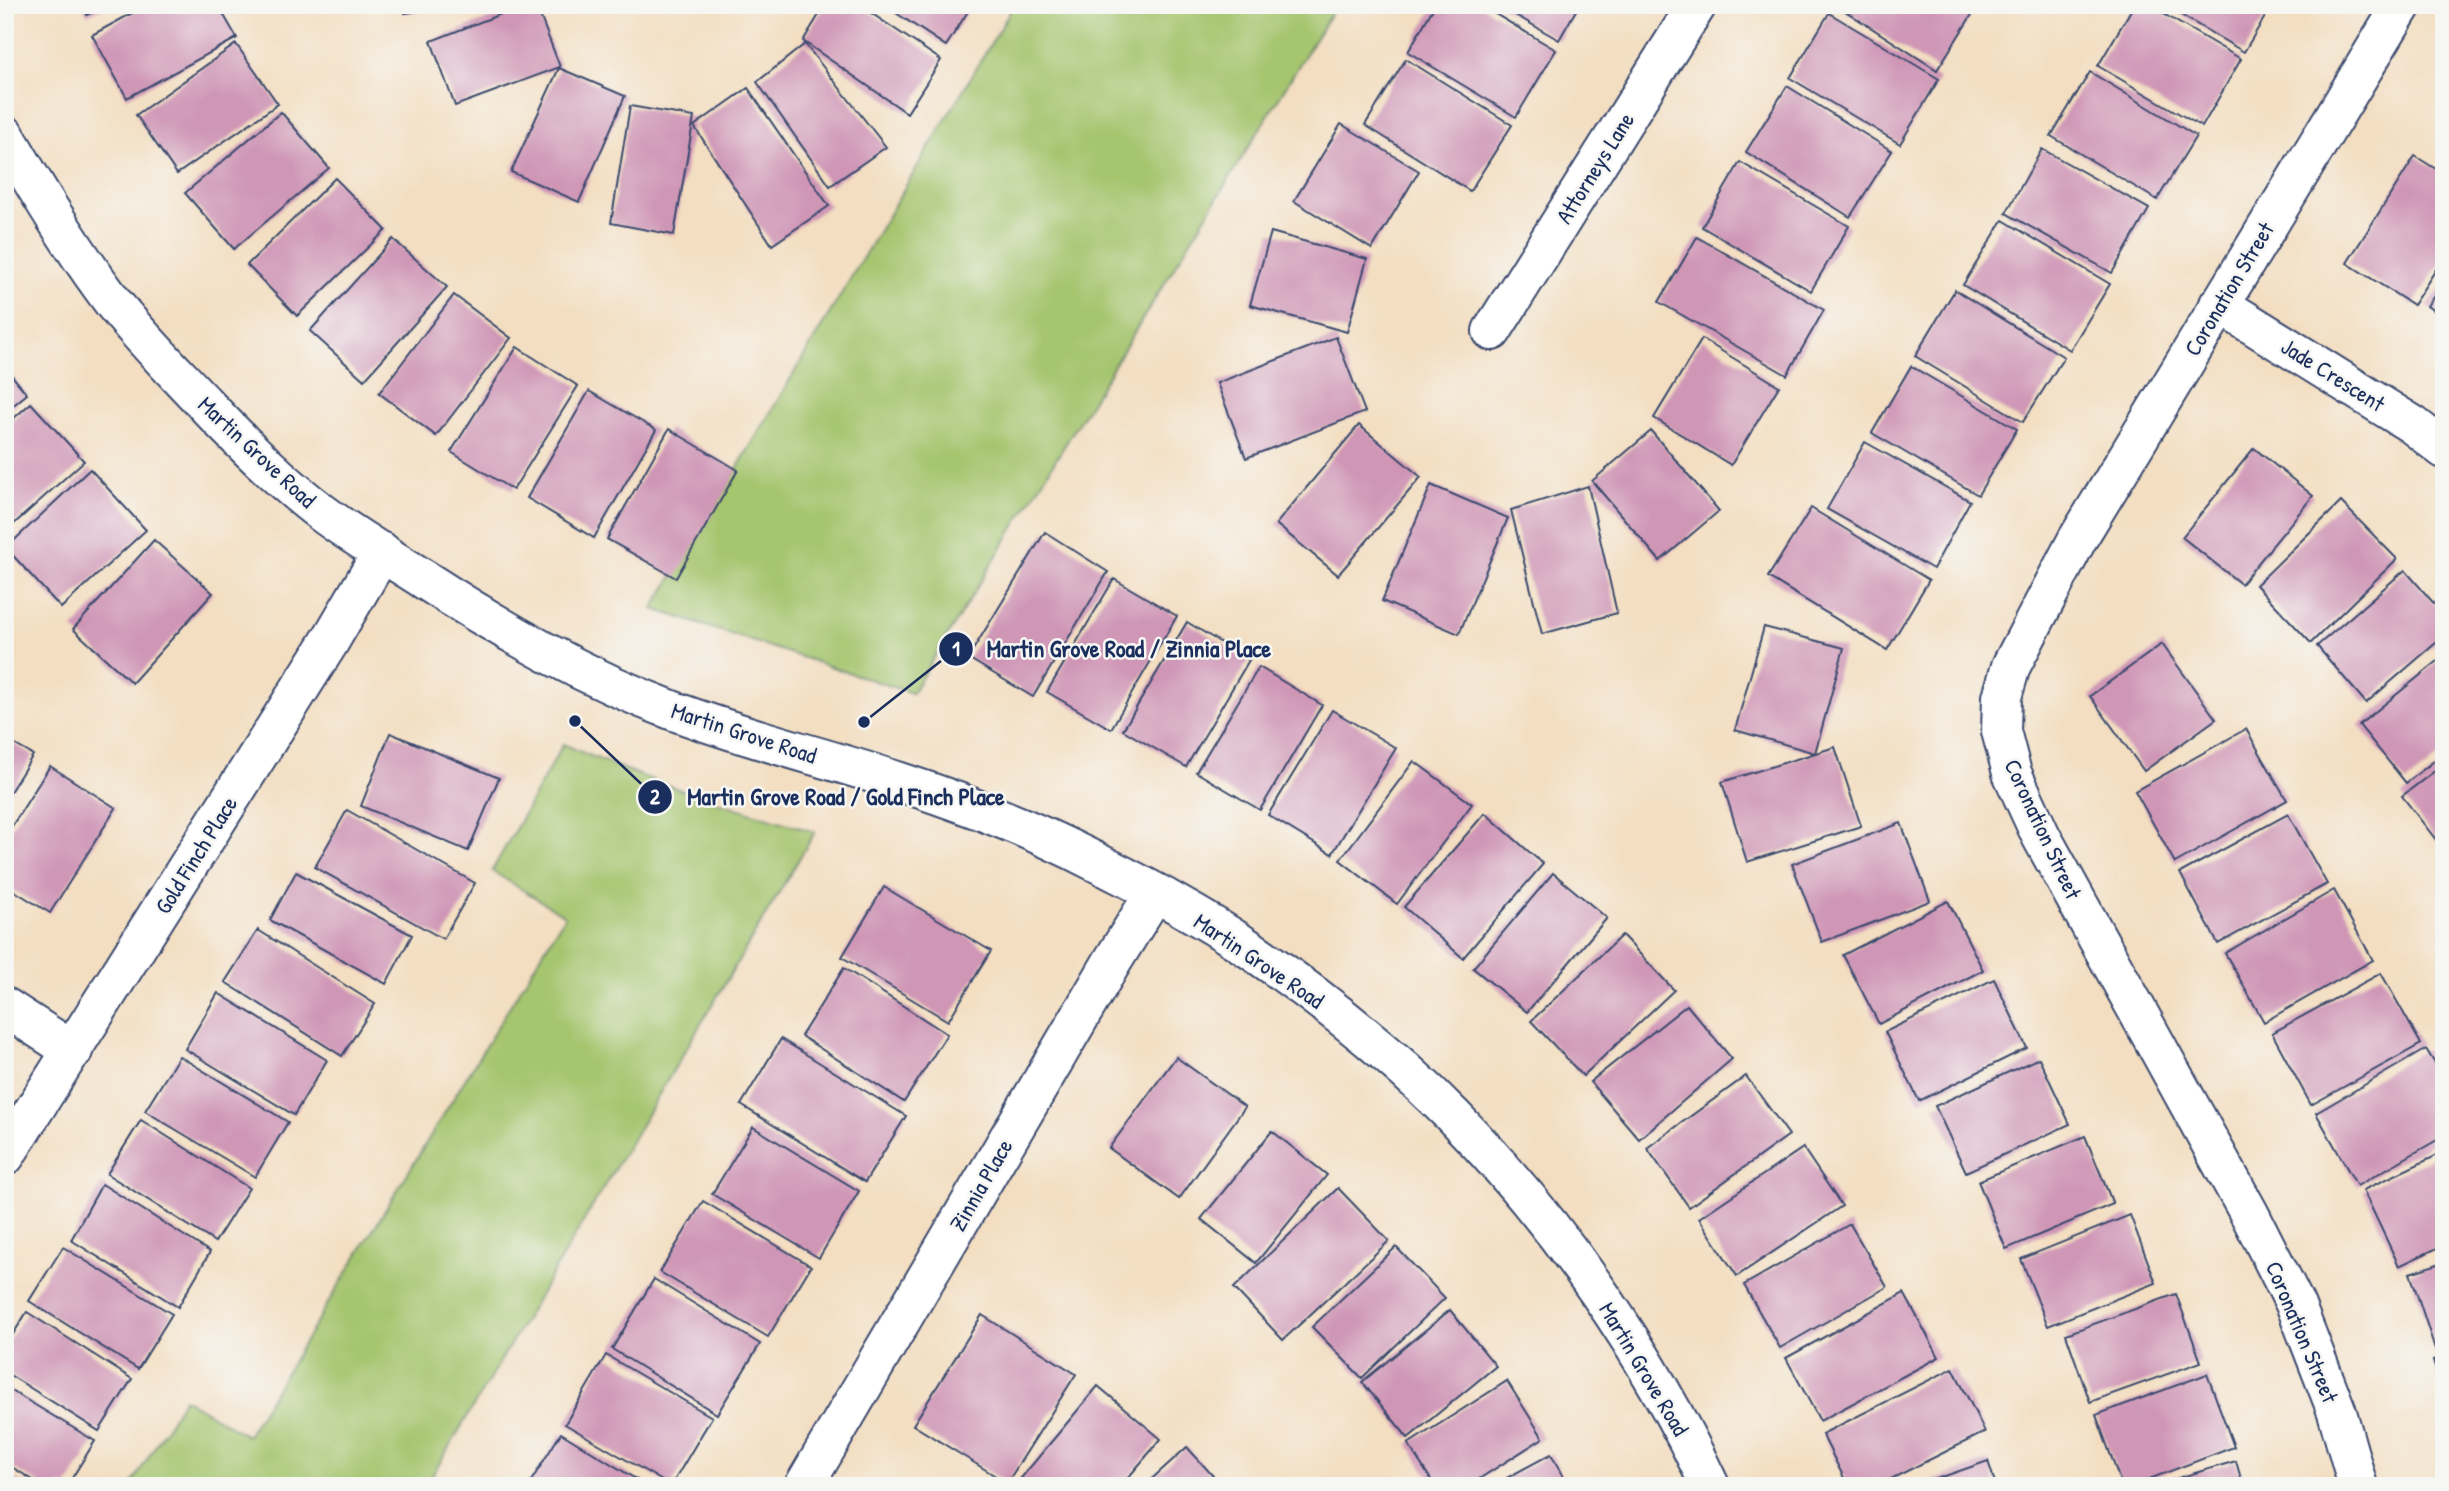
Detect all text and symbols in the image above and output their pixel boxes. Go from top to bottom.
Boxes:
street label: Attorneys Lane [1548,106,1641,229]
street label: Coronation Street [2176,215,2281,361]
street label: Jade Crescent [2276,330,2392,419]
street label: Martin Grove Road [192,389,323,514]
callout: Martin Grove Road / Zinnia Place [938,627,1286,672]
text: Martin Grove Road / Zinnia Place [987,632,1272,664]
text: 1 [952,634,960,663]
street label: Martin Grove Road [668,694,821,771]
street label: Coronation Street [1998,754,2090,905]
callout: Martin Grove Road / Gold Finch Place [638,774,1018,819]
text: Martin Grove Road / Gold Finch Place [687,780,1005,812]
text: 2 [650,782,660,811]
street label: Gold Finch Place [147,790,244,919]
street label: Martin Grove Road [1188,906,1330,1016]
street label: Zinnia Place [942,1133,1019,1236]
street label: Coronation Street [2259,1256,2347,1408]
street label: Martin Grove Road [1592,1296,1697,1441]

